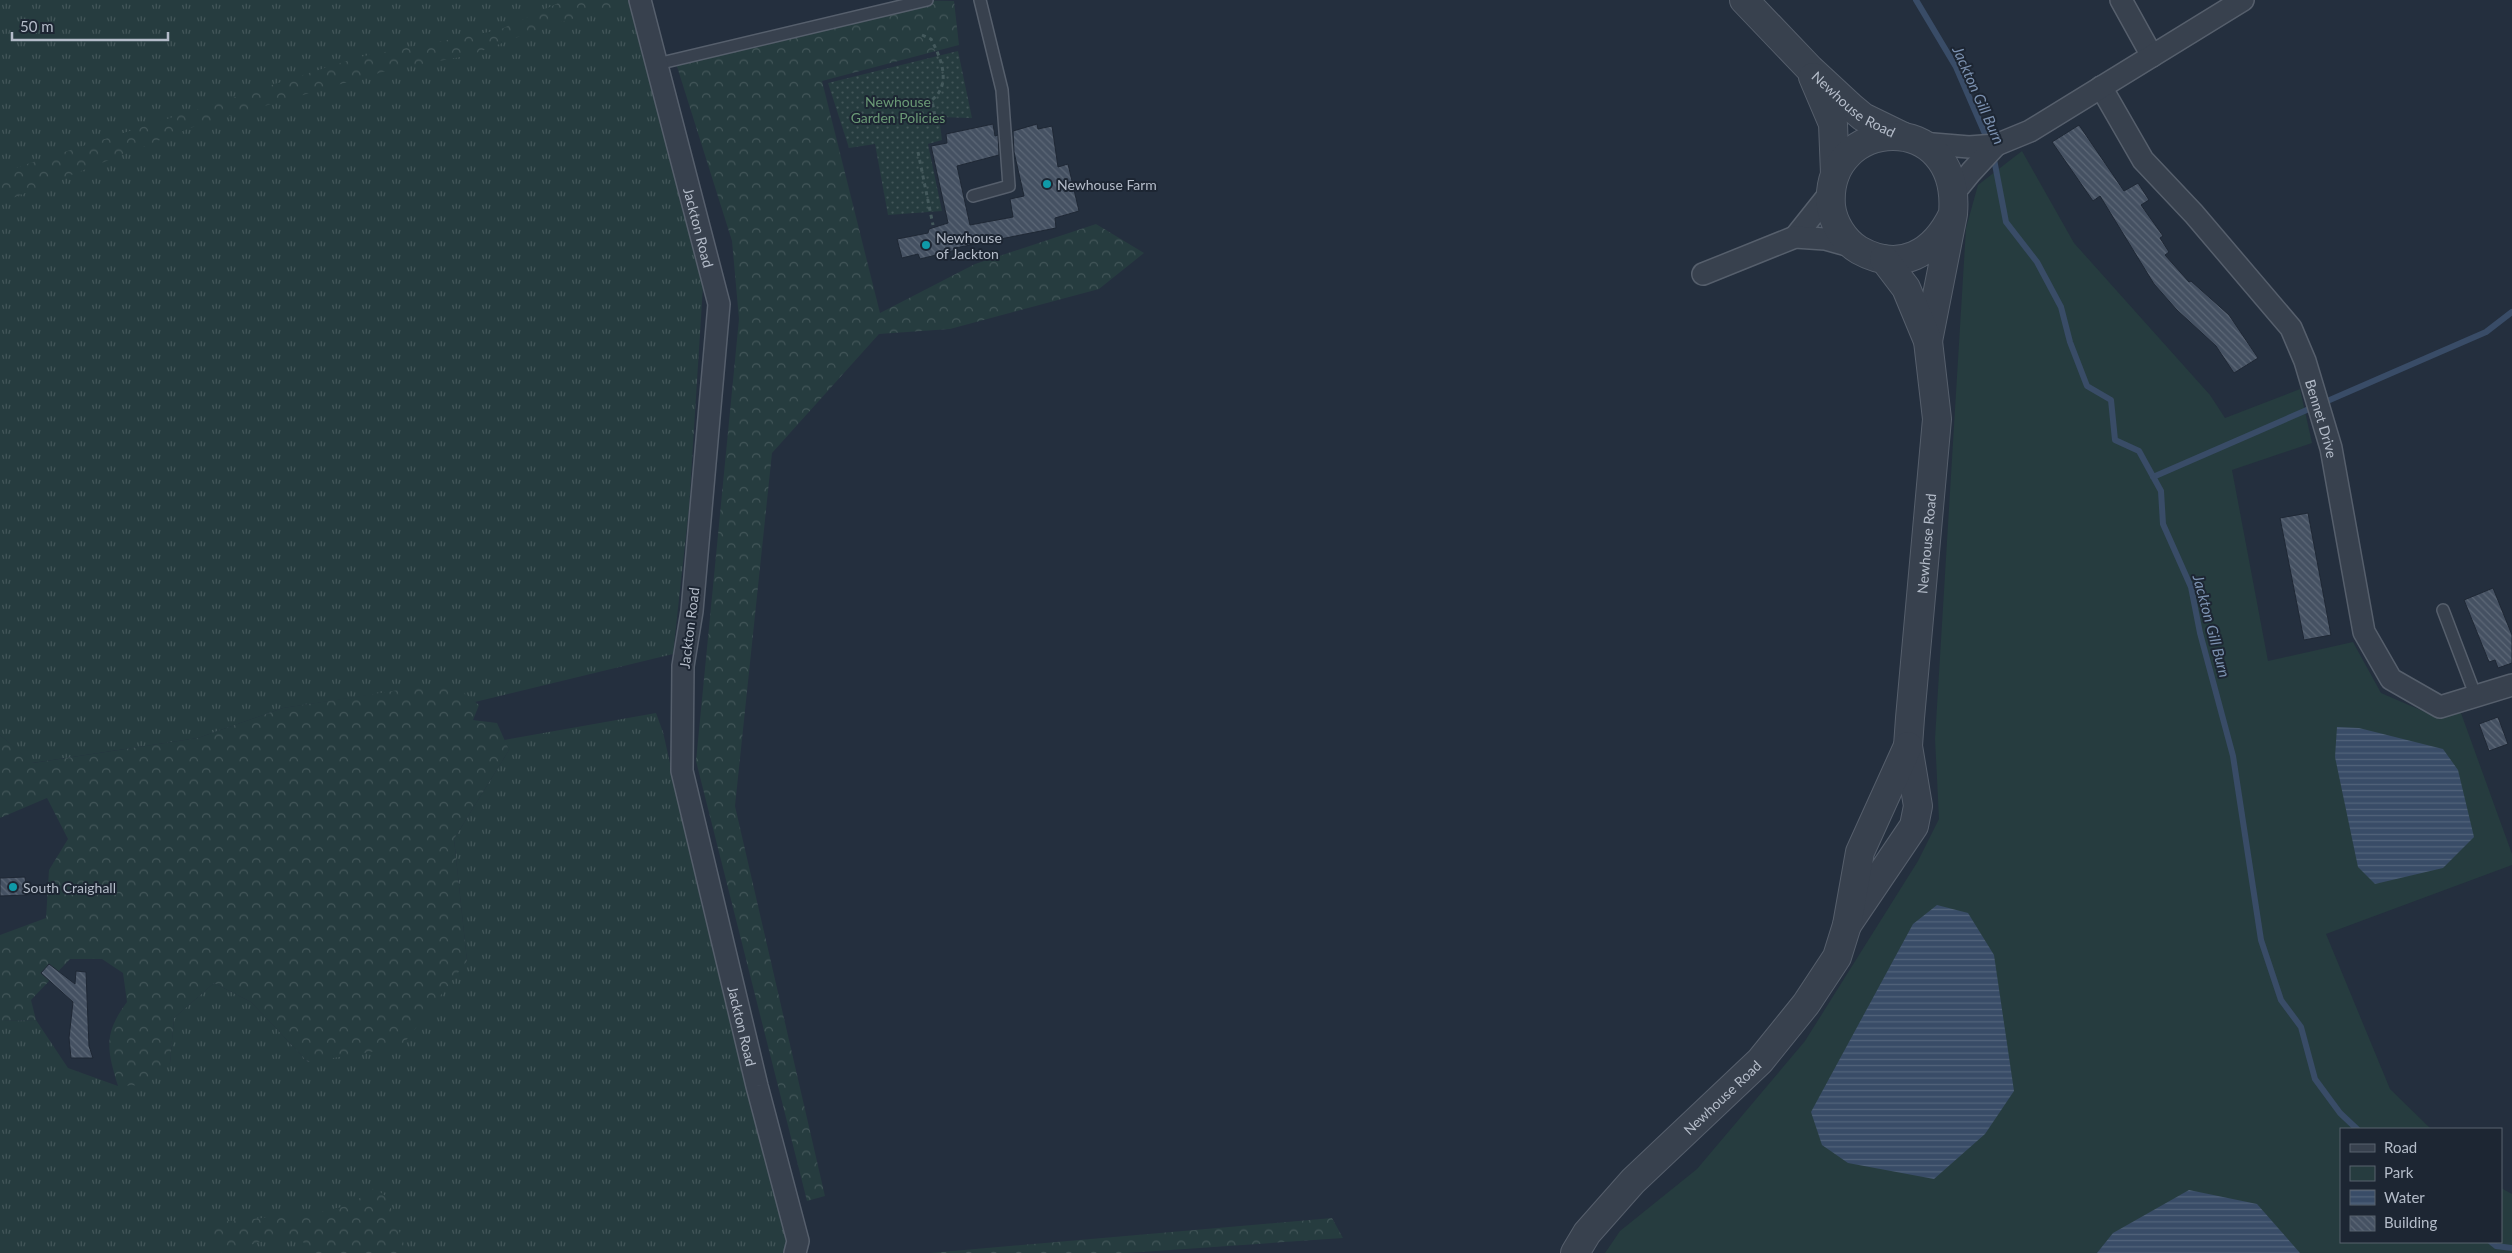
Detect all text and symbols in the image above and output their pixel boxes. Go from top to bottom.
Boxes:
scale bar [12,10,169,42]
text: 50 m [20,17,54,35]
water label: Jackton Gill Burn [1949,42,2009,147]
street label: Newhouse Road [1809,67,1898,140]
park label: Newhouse Garden Policies [851,93,945,126]
place label: Newhouse Farm [1057,176,1157,193]
marker: Newhouse Farm [1041,178,1053,190]
street label: Jackton Road [681,186,718,269]
place label: Newhouse of Jackton [936,229,1002,262]
marker: Newhouse of Jackton [920,239,932,251]
street label: Bennet Drive [2302,377,2341,459]
street label: Newhouse Road [1913,493,1939,594]
water label: Jackton Gill Burn [2189,572,2234,679]
street label: Jackton Road [676,586,702,670]
place label: South Craighall [23,879,116,896]
marker: South Craighall [7,881,19,893]
street label: Jackton Road [725,984,760,1068]
street label: Newhouse Road [1679,1056,1764,1138]
legend [2340,1128,2502,1243]
text: Road [2384,1138,2417,1156]
text: Park [2384,1163,2414,1181]
text: Water [2384,1188,2425,1206]
text: Building [2384,1213,2437,1231]

